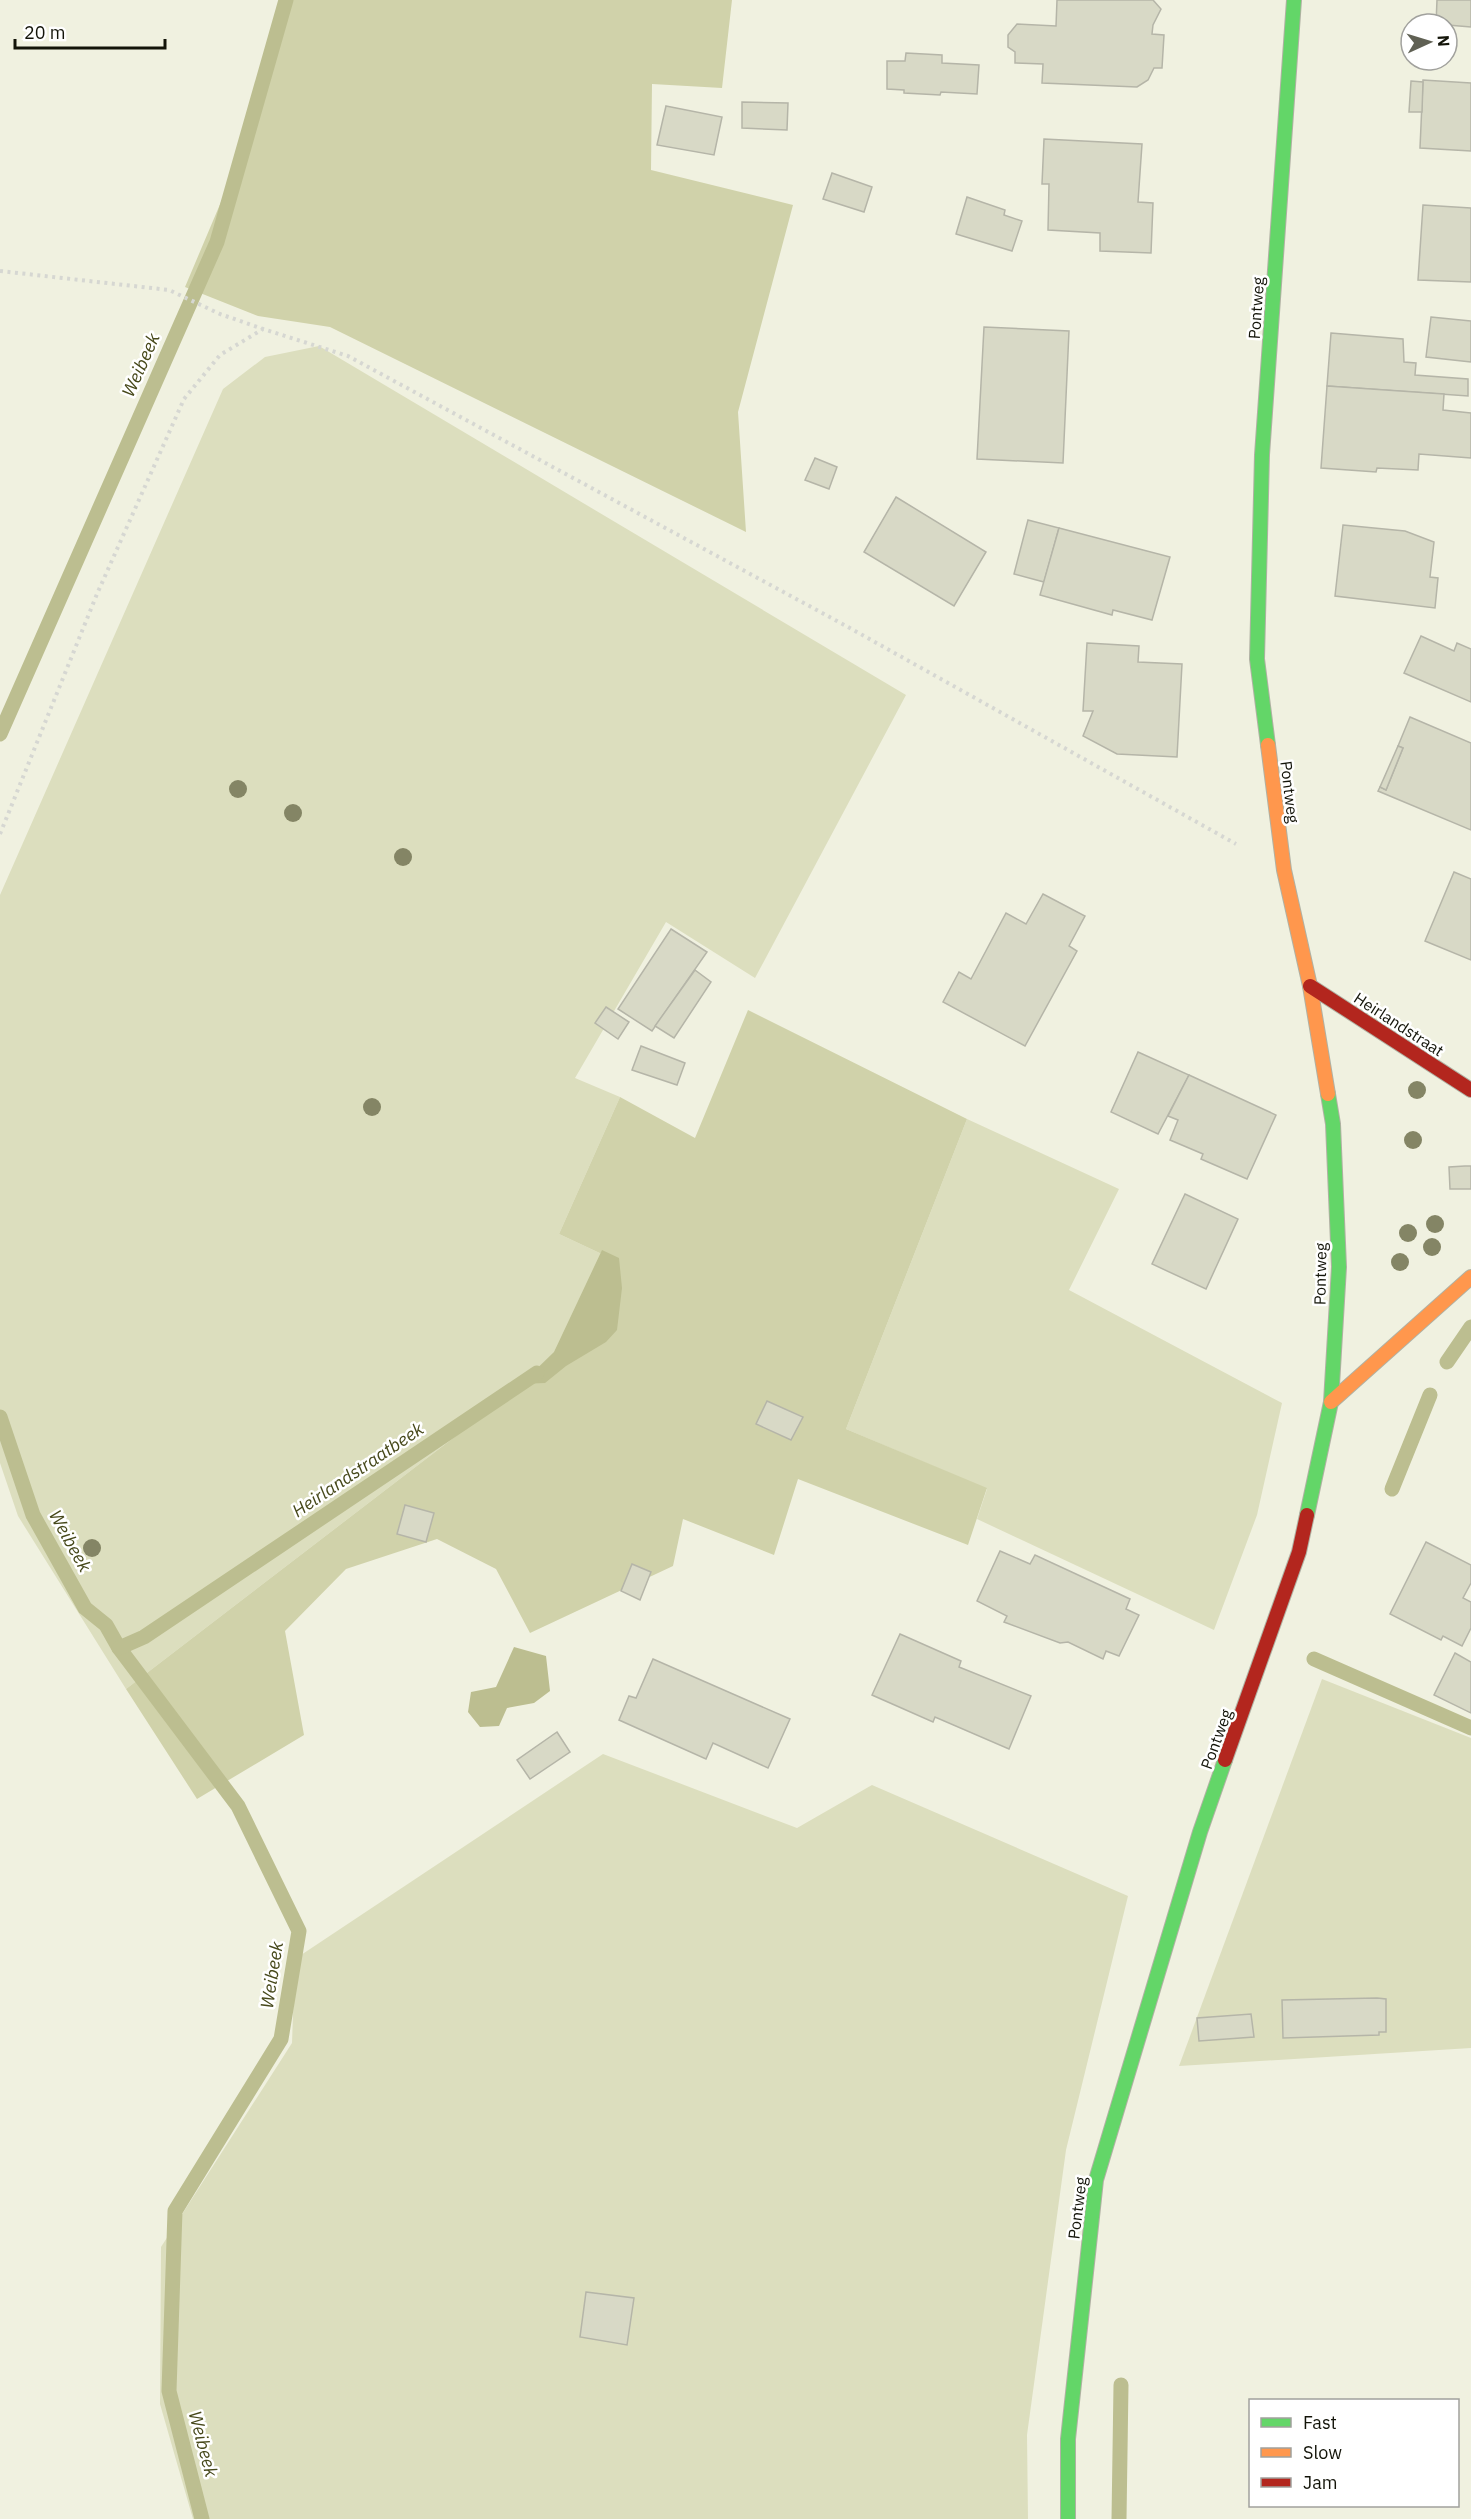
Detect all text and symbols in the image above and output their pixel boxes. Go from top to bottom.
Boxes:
scale bar [15,12,165,50]
north arrow [1399,12,1459,72]
text: 20 m [24,21,66,44]
text: N [1434,34,1454,47]
street label: Pontweg [1244,276,1268,340]
water label: Weibeek [116,329,165,400]
street label: Pontweg [1276,760,1304,825]
street label: Heirlandstraat [1350,988,1448,1060]
street label: Pontweg [1309,1242,1331,1305]
water label: Heirlandstraatbeek [288,1417,428,1522]
water label: Weibeek [44,1506,97,1576]
street label: Pontweg [1196,1706,1236,1772]
water label: Weibeek [255,1939,288,2010]
street label: Pontweg [1063,2175,1091,2240]
legend [1249,2399,1459,2507]
water label: Weibeek [184,2408,223,2480]
text: Fast [1303,2411,1337,2434]
text: Slow [1303,2441,1342,2464]
text: Jam [1303,2471,1338,2494]

